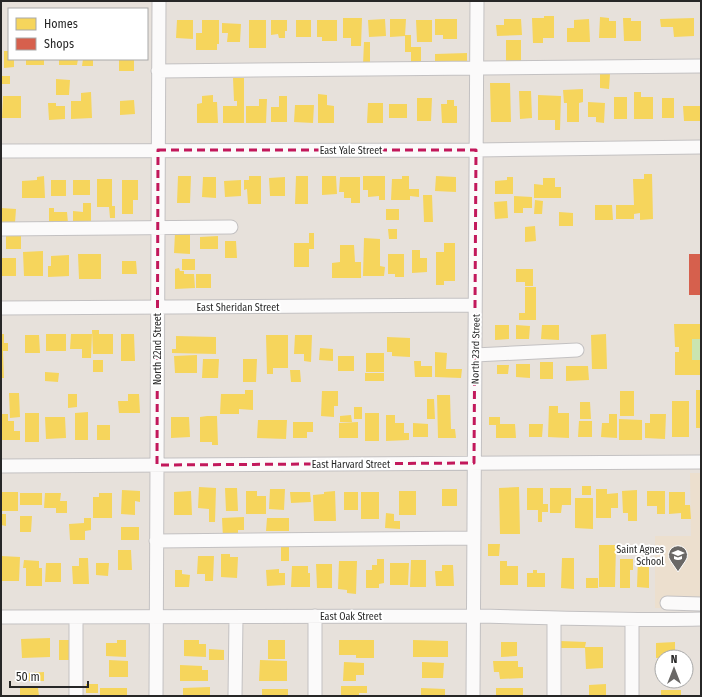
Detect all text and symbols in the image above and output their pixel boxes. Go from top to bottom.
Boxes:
legend [8,8,148,60]
text: Homes [44,17,78,31]
text: Shops [44,37,74,51]
street label: East Yale Street [320,145,383,157]
street label: East Sheridan Street [197,302,280,314]
street label: North 22nd Street [152,312,164,385]
street label: North 23rd Street [469,313,483,384]
street label: East Harvard Street [312,459,391,471]
place label: Saint Agnes School [616,544,664,568]
school or university icon: Saint Agnes School [667,544,689,572]
street label: East Oak Street [320,611,383,623]
north arrow [654,649,694,689]
text: N [671,653,677,666]
scale bar [10,663,88,689]
text: 50 m [16,670,40,684]

